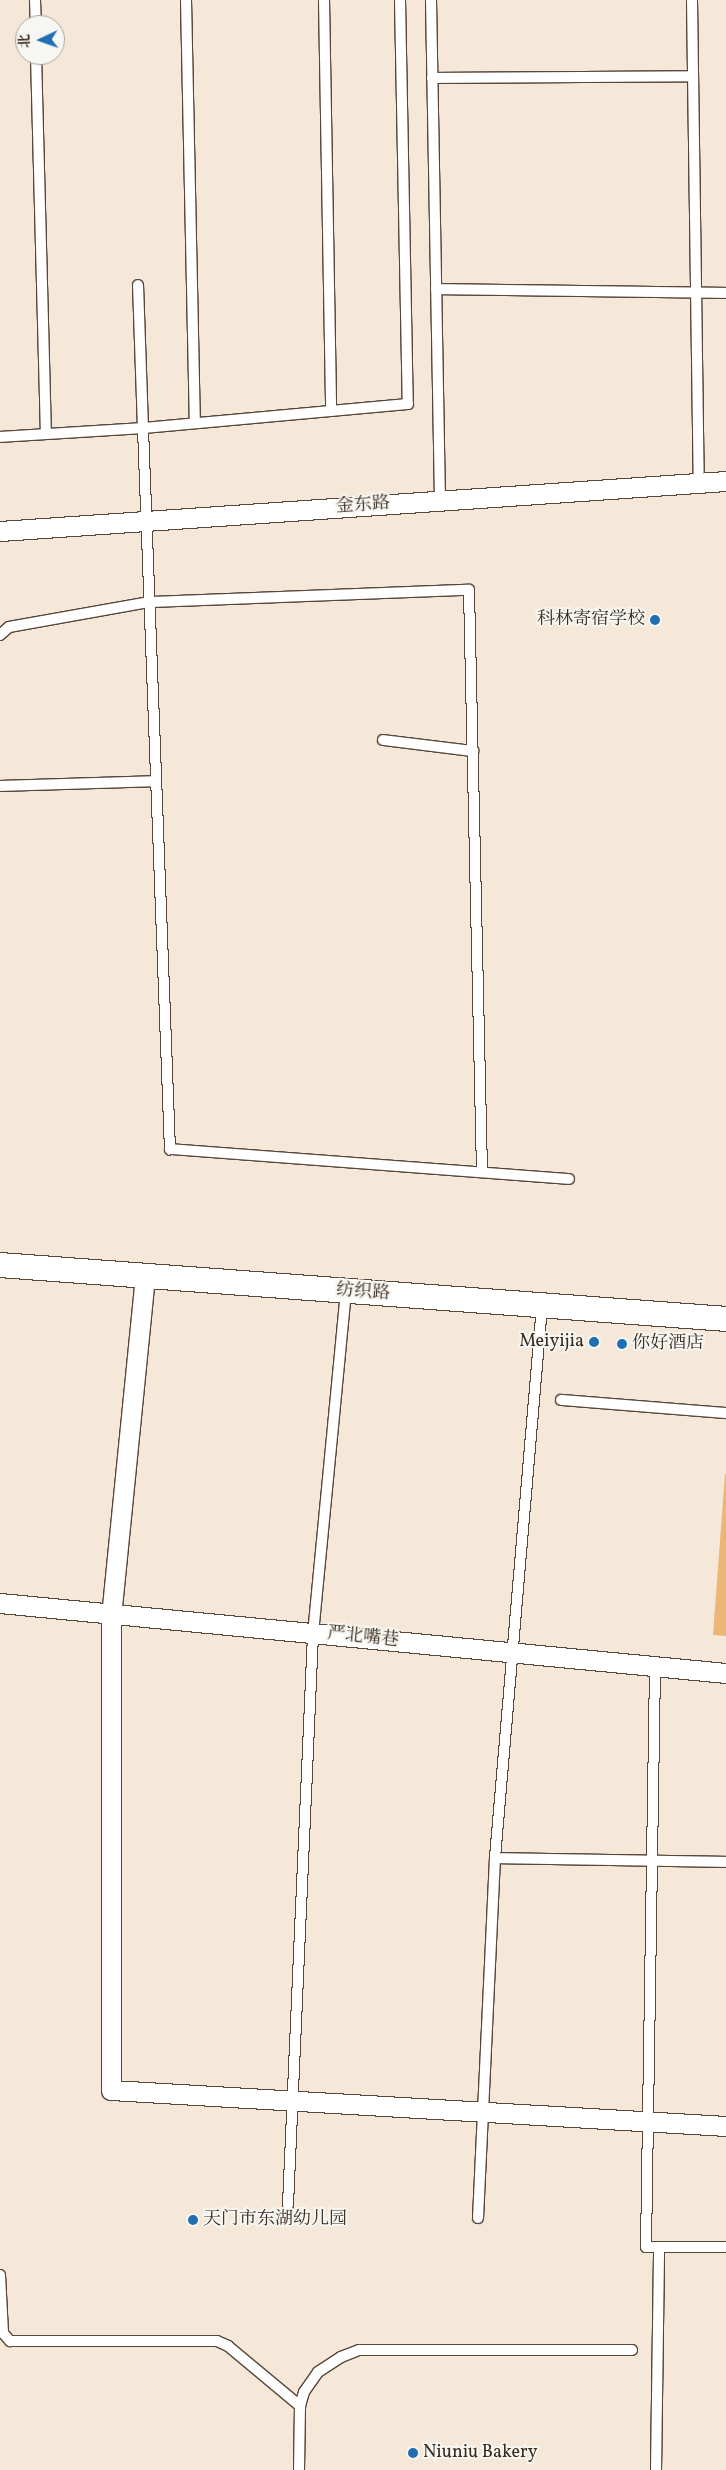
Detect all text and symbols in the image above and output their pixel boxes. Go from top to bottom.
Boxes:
north arrow [15,15,65,65]
text: 北 [16,33,35,48]
street label: 金东路 [335,493,391,519]
place label: 科林寄宿学校 [537,609,645,631]
marker: 科林寄宿学校 [649,614,661,626]
street label: 纺织路 [335,1280,391,1306]
place label: Meiyijia [519,1331,584,1353]
place label: 你好酒店 [632,1333,704,1355]
marker: Meiyijia [588,1336,600,1348]
marker: 你好酒店 [616,1338,628,1350]
street label: 严北嘴巷 [326,1623,400,1653]
place label: 天门市东湖幼儿园 [203,2209,347,2231]
marker: 天门市东湖幼儿园 [187,2214,199,2226]
place label: Niuniu Bakery [423,2442,537,2464]
marker: Niuniu Bakery [407,2447,419,2459]

